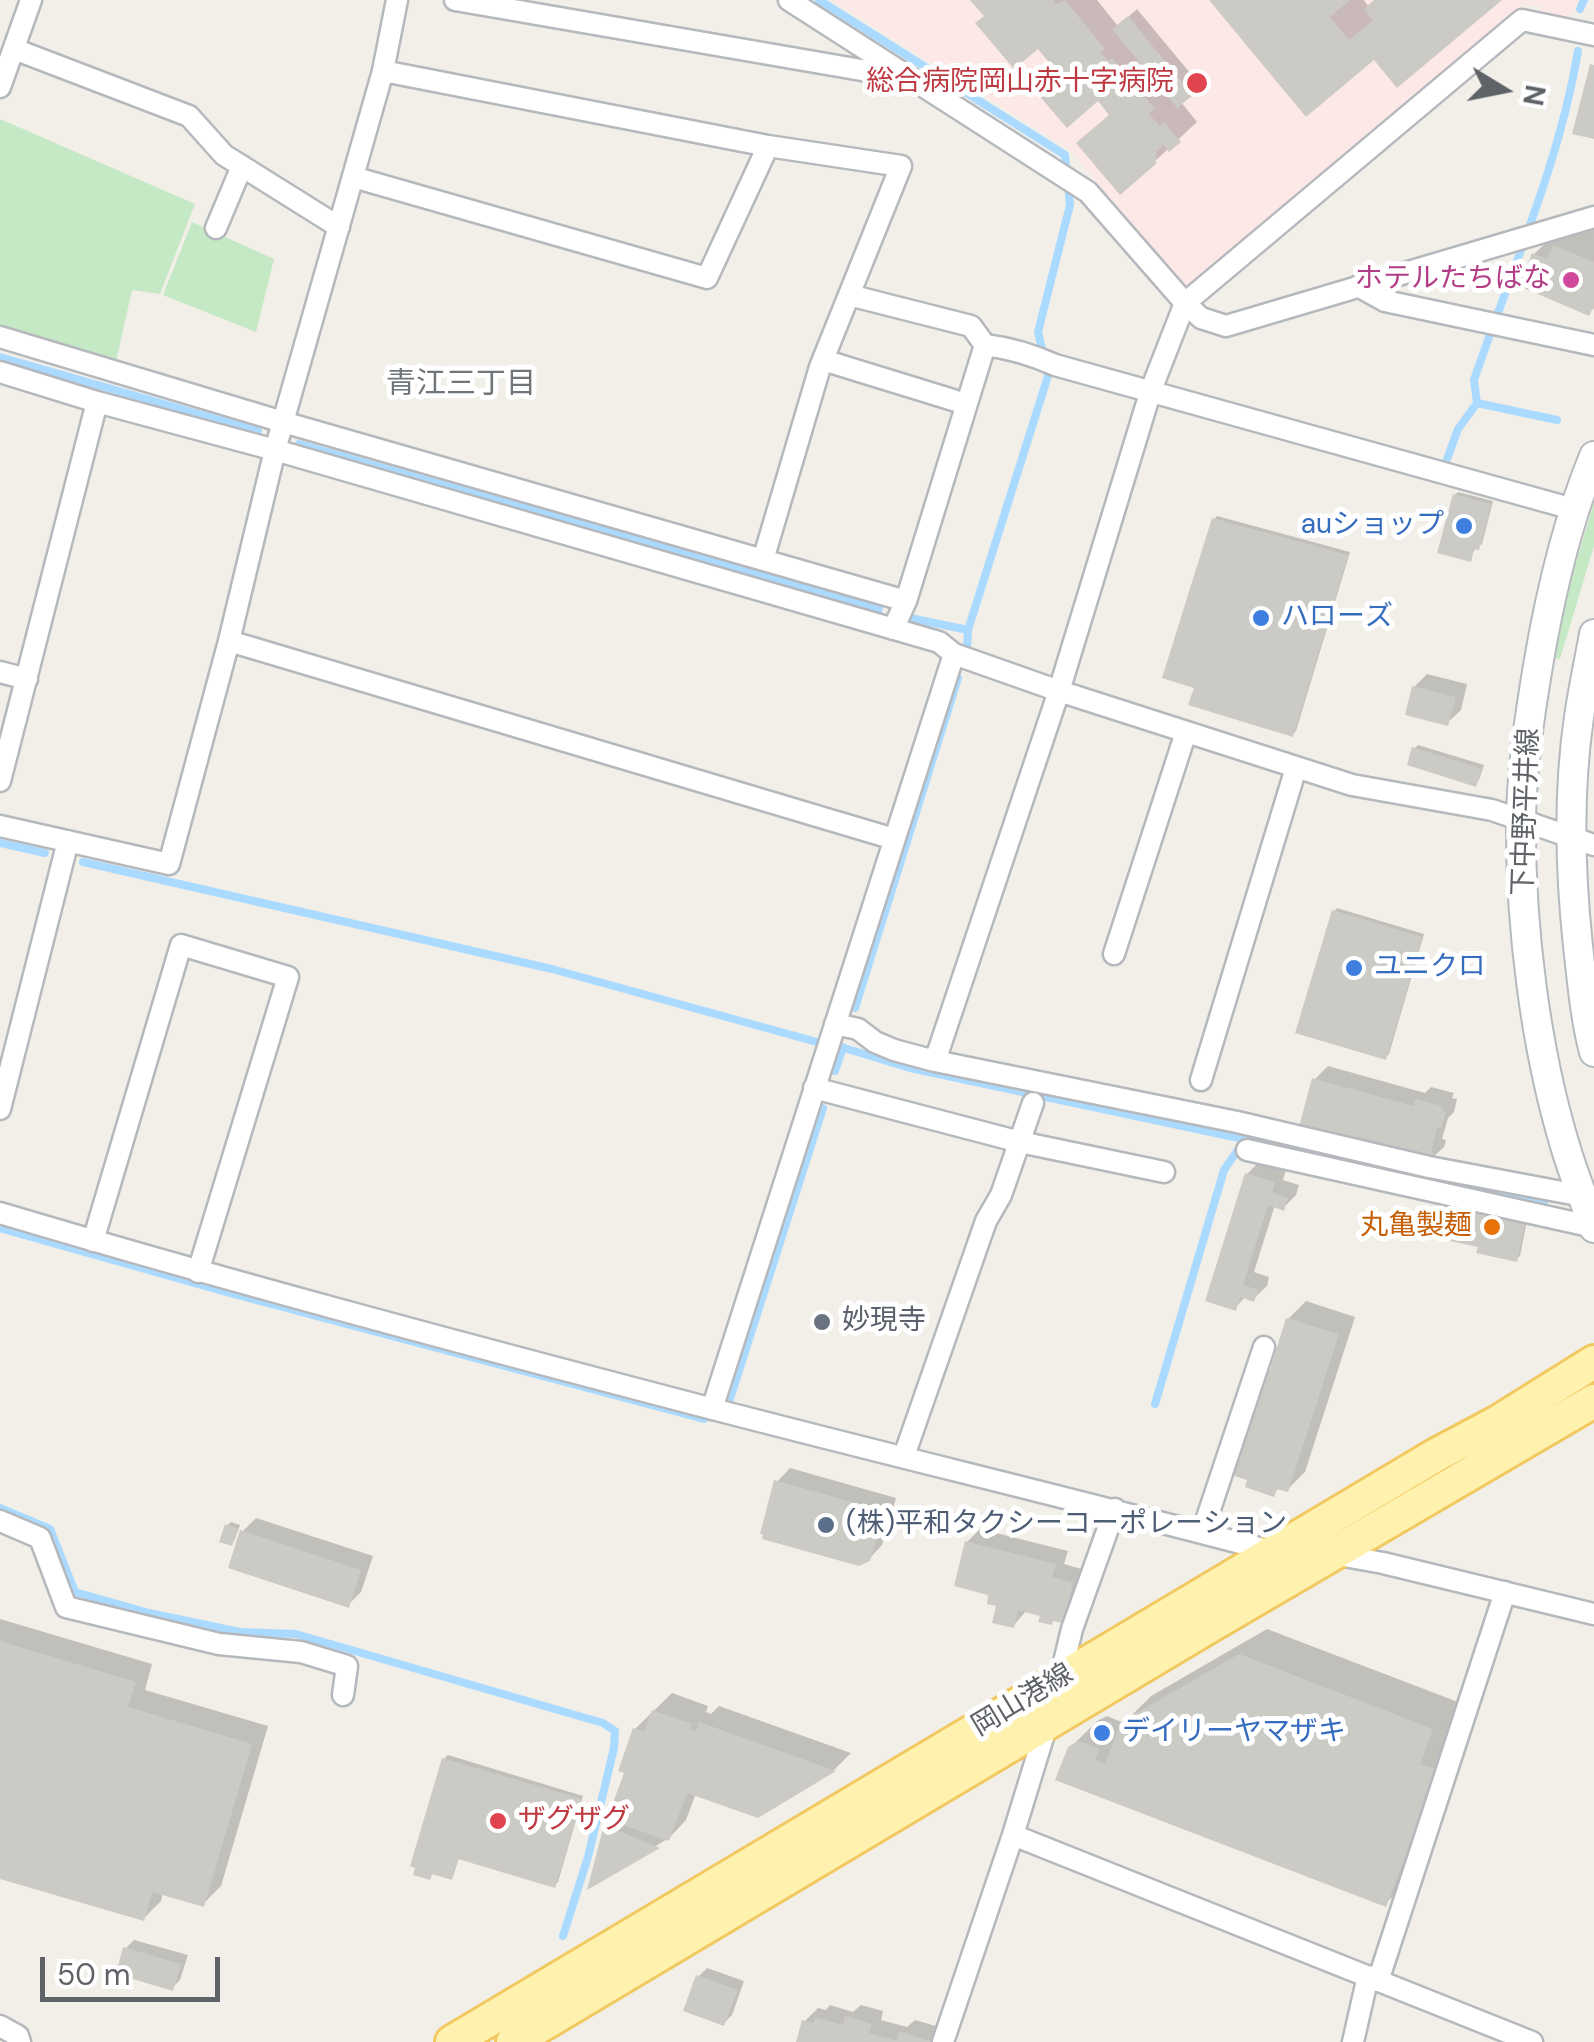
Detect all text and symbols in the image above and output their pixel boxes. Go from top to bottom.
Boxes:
north arrow [1454,40,1554,140]
place label: 総合病院岡山赤十字病院 [866,66,1174,100]
marker: 総合病院岡山赤十字病院 [1184,70,1210,96]
text: N [1514,82,1554,109]
place label: ホテルたちばな [1355,263,1551,297]
marker: ホテルたちばな [1560,269,1582,291]
district label: 青江三丁目 [386,367,536,403]
place label: auショップ [1301,509,1444,543]
marker: auショップ [1453,515,1475,537]
place label: ハローズ [1281,601,1393,635]
marker: ハローズ [1250,607,1272,629]
street label: 下中野平井線 [1507,727,1547,897]
place label: ユニクロ [1374,951,1486,985]
marker: ユニクロ [1343,957,1365,979]
place label: 丸亀製麺 [1360,1210,1472,1244]
marker: 丸亀製麺 [1481,1216,1503,1238]
place label: 妙現寺 [842,1305,926,1339]
marker: 妙現寺 [811,1311,833,1333]
place label: (株)平和タクシーコーポレーション [846,1508,1287,1542]
marker: (株)平和タクシーコーポレーション [815,1514,837,1536]
street label: 岡山港線 [966,1658,1080,1744]
place label: デイリーヤマザキ [1122,1716,1346,1750]
marker: デイリーヤマザキ [1091,1722,1113,1744]
place label: ザグザグ [518,1804,630,1838]
marker: ザグザグ [487,1810,509,1832]
scale bar [45,1937,225,1999]
text: 50 m [57,1955,131,1994]

